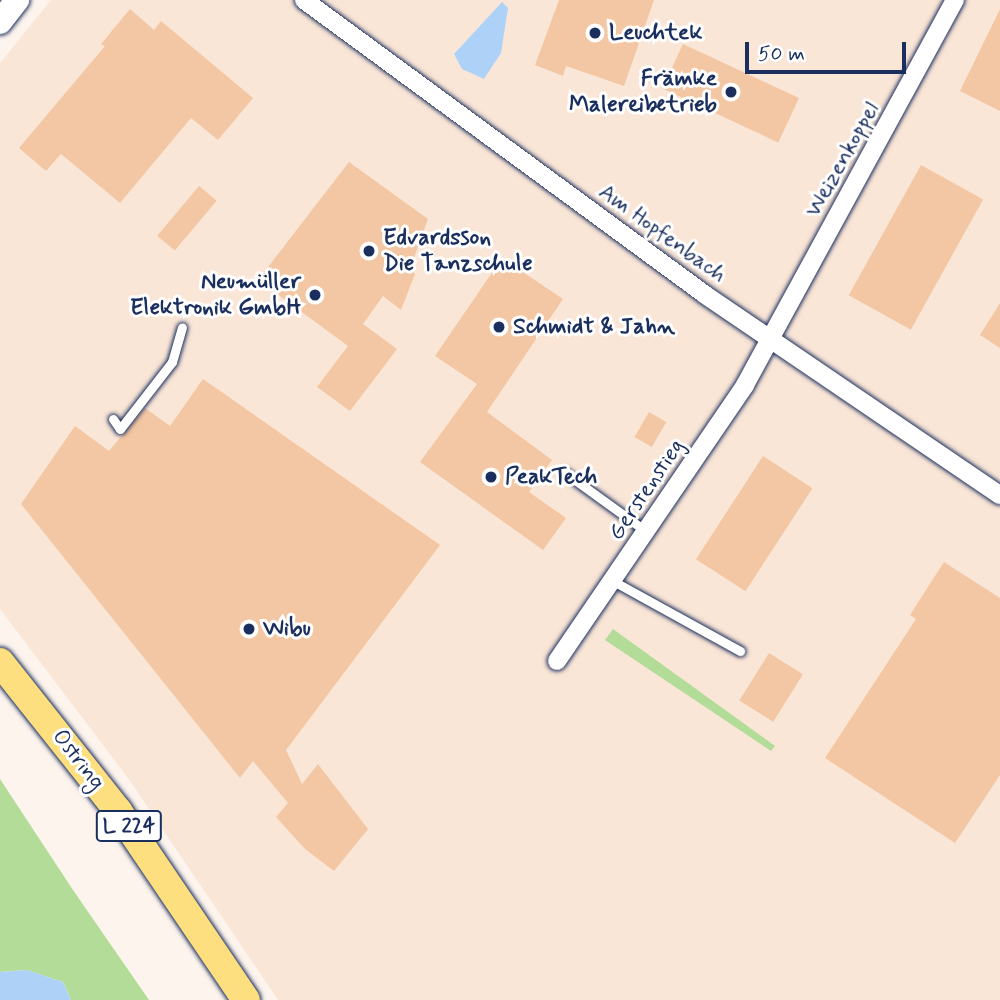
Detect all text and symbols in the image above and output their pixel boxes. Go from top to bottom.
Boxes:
place label: Leuchtek [609,19,702,47]
marker: Leuchtek [587,25,603,41]
scale bar [748,28,909,72]
text: 50 m [758,40,805,68]
place label: Främke Malereibetrieb [569,65,717,119]
marker: Främke Malereibetrieb [723,84,739,100]
street label: Weizenkoppel [800,98,886,222]
street label: Am Hopfenbach [591,177,733,291]
place label: Edvardsson Die Tanzschule [383,224,527,278]
marker: Edvardsson Die Tanzschule [361,243,377,259]
place label: Neumüller Elektronik GmbH [128,268,301,322]
marker: Neumüller Elektronik GmbH [307,287,323,303]
place label: Schmidt & Jahn [513,313,675,341]
marker: Schmidt & Jahn [491,319,507,335]
street label: Gerstenstieg [603,434,691,546]
place label: PeakTech [505,463,597,491]
marker: PeakTech [483,469,499,485]
place label: Wibu [263,615,311,643]
marker: Wibu [241,621,257,637]
street label: Ostring [46,724,110,796]
road number: L 224 [96,808,162,844]

